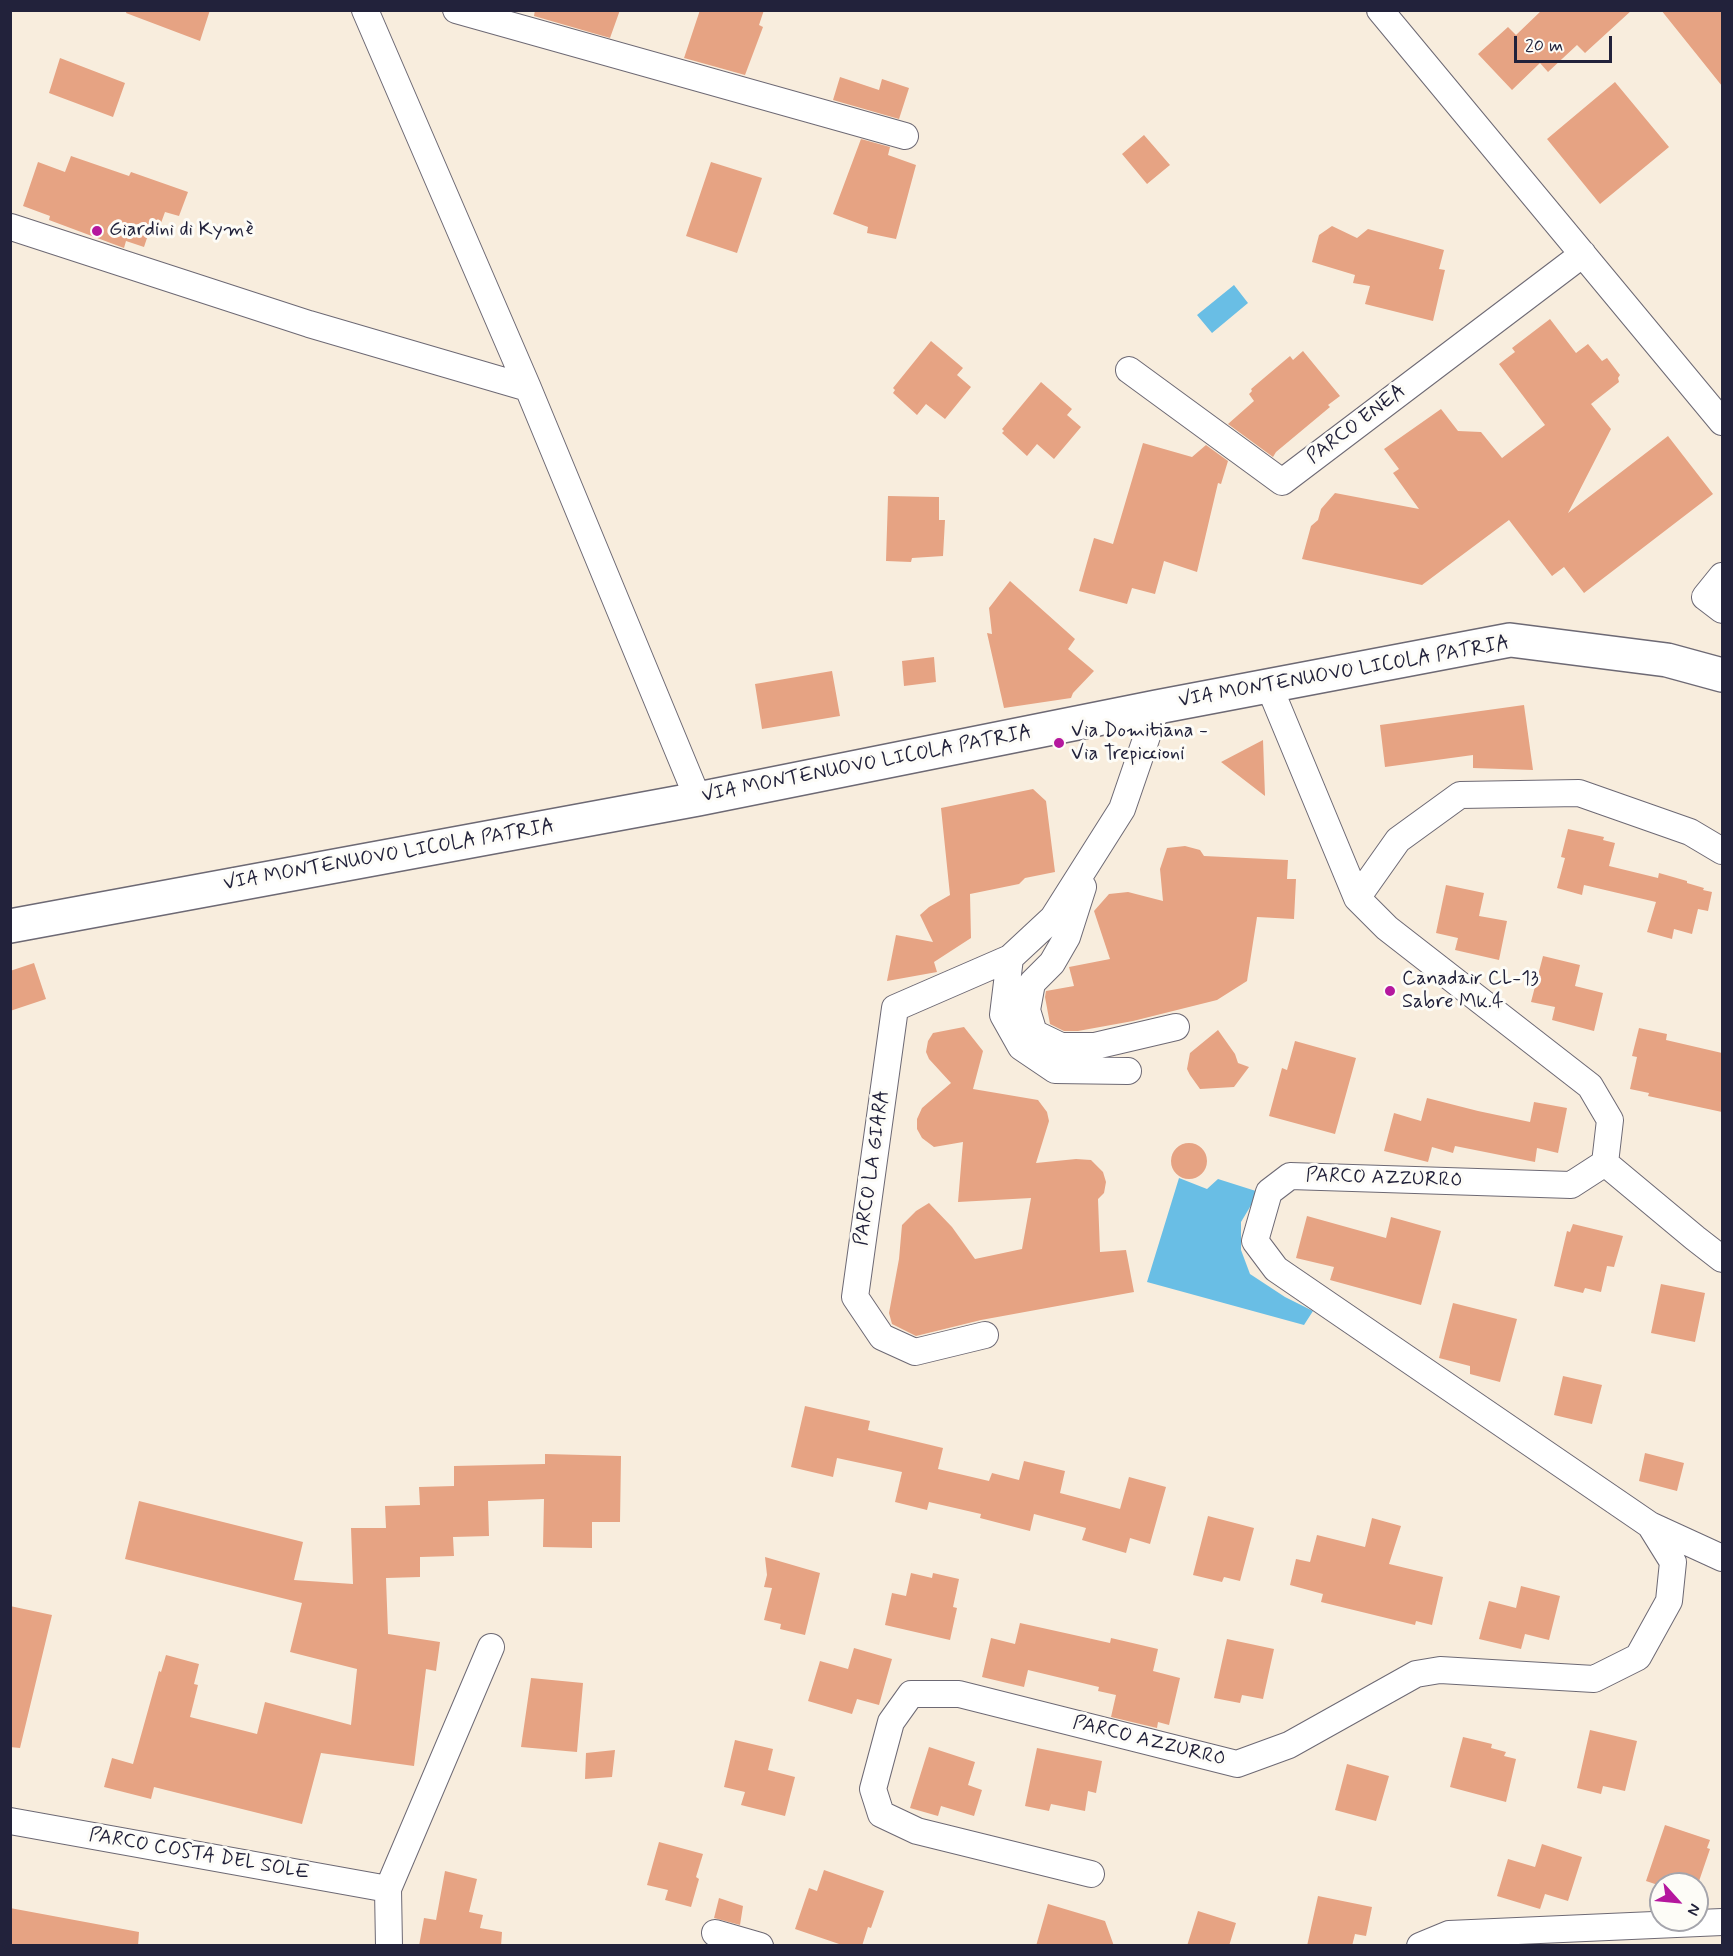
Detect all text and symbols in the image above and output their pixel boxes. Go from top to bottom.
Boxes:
scale bar [1517,24,1614,62]
text: 20 m [1525,34,1563,58]
place label: Giardini di Kymè [109,219,253,243]
marker: Giardini di Kymè [90,224,104,238]
street label: PARCO ENEA [1303,380,1411,470]
street label: VIA MONTENUOVO LICOLA PATRIA [1177,632,1511,714]
place label: Via Domitiana - Via Trepiccioni [1071,720,1208,767]
street label: VIA MONTENUOVO LICOLA PATRIA [700,721,1034,809]
marker: Via Domitiana - Via Trepiccioni [1052,736,1066,750]
street label: VIA MONTENUOVO LICOLA PATRIA [222,815,556,897]
place label: Canadair CL-13 Sabre Mk.4 [1402,968,1539,1015]
marker: Canadair CL-13 Sabre Mk.4 [1383,984,1397,998]
street label: PARCO LA GIARA [850,1089,896,1247]
street label: PARCO AZZURRO [1305,1164,1463,1194]
street label: PARCO AZZURRO [1070,1711,1228,1773]
street label: PARCO COSTA DEL SOLE [87,1824,311,1886]
north arrow [1649,1872,1709,1932]
text: N [1682,1900,1705,1919]

